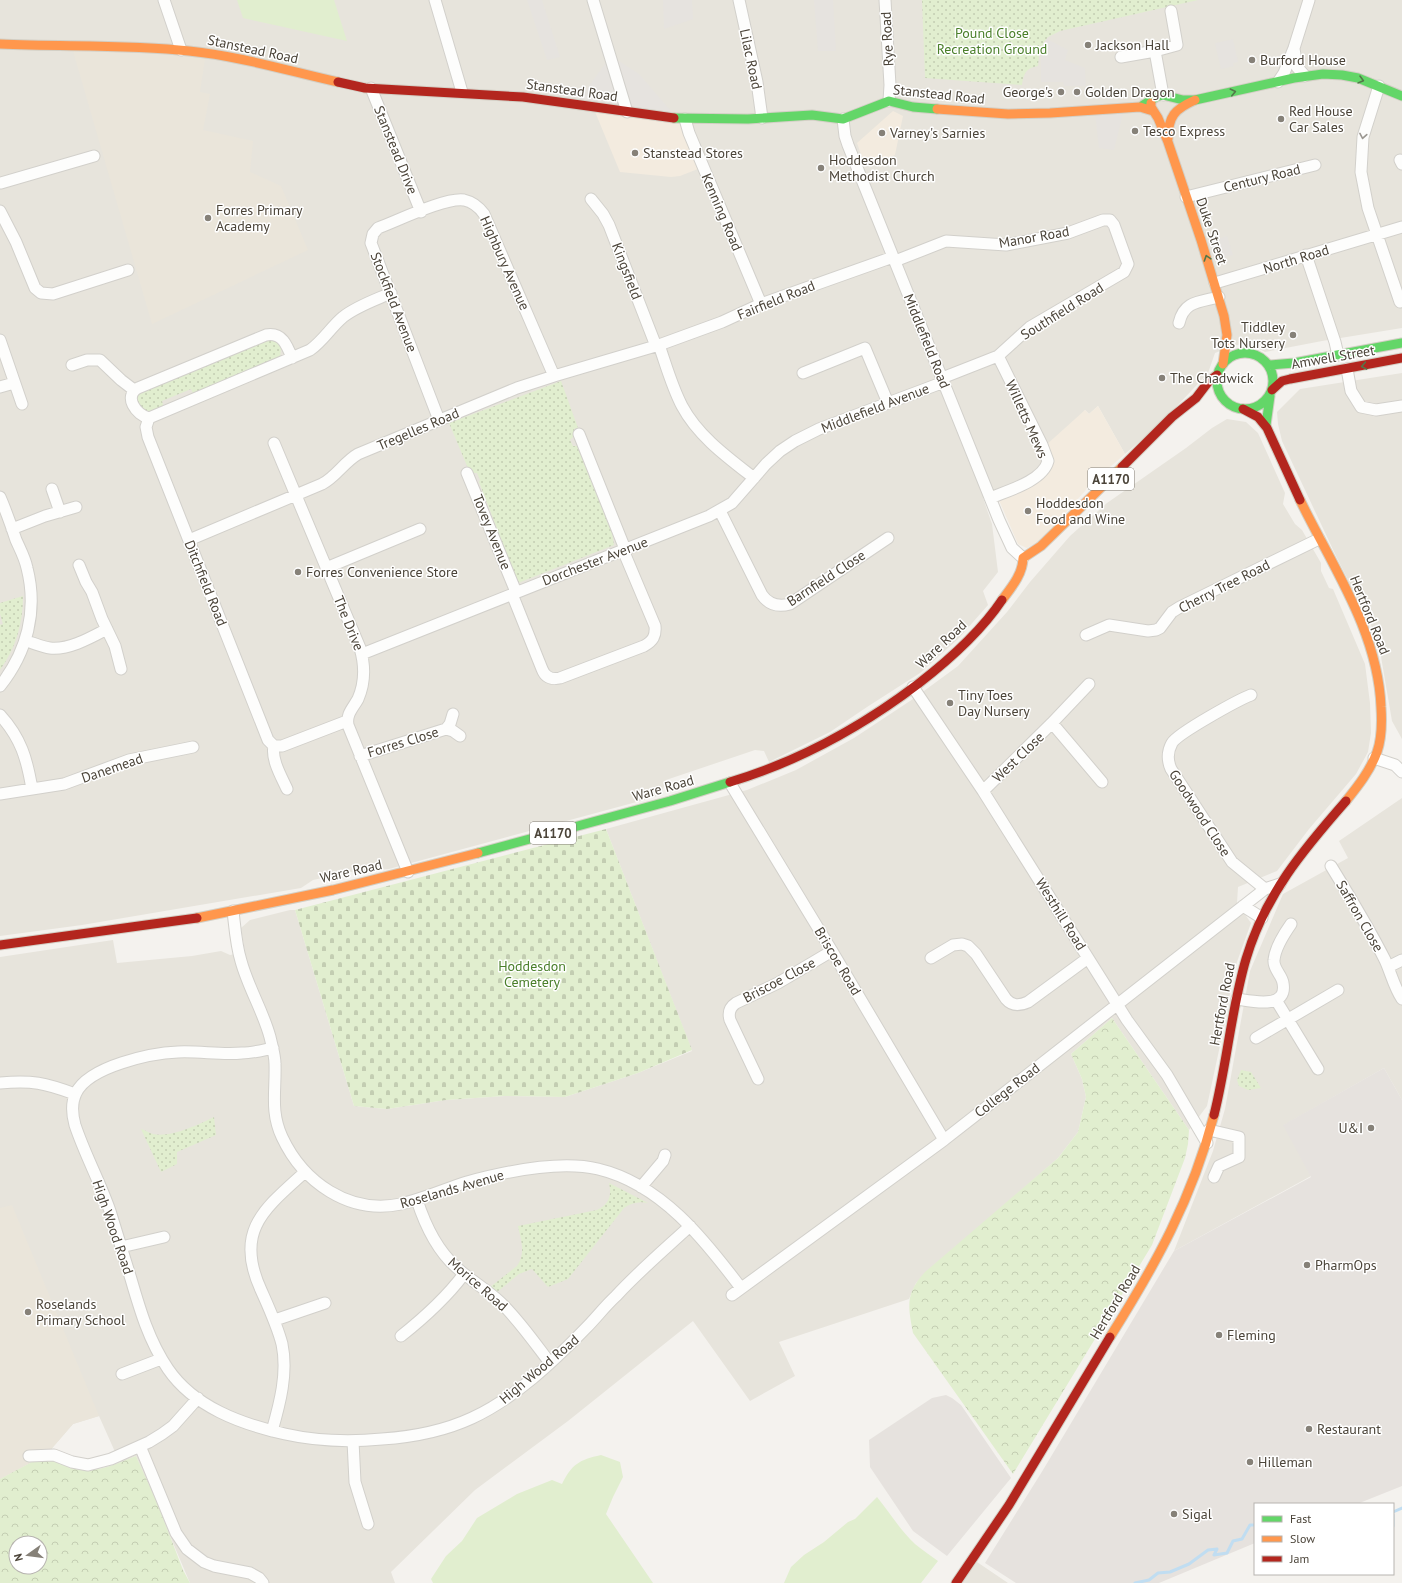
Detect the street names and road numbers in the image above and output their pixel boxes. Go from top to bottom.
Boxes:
street label: Rye Road [877,11,897,67]
street label: Lilac Road [736,27,766,91]
street label: Stanstead Road [206,31,300,67]
street label: Stanstead Road [525,75,619,105]
street label: Stanstead Road [892,80,986,108]
street label: Stanstead Drive [370,103,422,197]
street label: Century Road [1222,160,1302,196]
street label: Kenning Road [698,170,746,254]
street label: Duke Street [1192,195,1232,267]
street label: Highbury Avenue [476,213,534,313]
street label: Manor Road [997,222,1071,252]
street label: Kingsfield [608,240,646,302]
street label: North Road [1261,240,1331,278]
street label: Stockfield Avenue [367,249,421,355]
street label: Fairfield Road [734,276,818,324]
street label: Southfield Road [1017,278,1107,344]
street label: Middlefield Road [900,291,954,391]
street label: Amwell Street [1290,341,1376,373]
street label: Willetts Mews [1002,377,1052,461]
street label: Middlefield Avenue [818,379,932,437]
street label: Tregelles Road [374,404,462,454]
road number: A1170 [1088,468,1134,490]
street label: Tovey Avenue [469,492,515,572]
street label: Dorchester Avenue [540,533,650,589]
street label: Ditchfield Road [181,537,231,629]
street label: Barnfield Close [783,546,869,610]
street label: Cherry Tree Road [1175,555,1273,617]
street label: Hertford Road [1346,573,1394,657]
street label: The Drive [330,593,368,653]
street label: Ware Road [912,616,970,672]
street label: Forres Close [365,723,441,761]
street label: West Close [988,728,1048,786]
street label: Danemead [79,749,145,787]
street label: Goodwood Close [1165,766,1235,860]
street label: Ware Road [630,771,696,805]
road number: A1170 [530,822,576,844]
street label: Ware Road [318,855,384,887]
street label: Westhill Road [1032,875,1090,953]
street label: Saffron Close [1332,877,1388,955]
street label: Briscoe Road [811,924,865,998]
street label: Briscoe Close [740,953,818,1007]
street label: Hertford Road [1205,961,1239,1047]
street label: College Road [971,1059,1043,1121]
street label: Roselands Avenue [398,1166,506,1212]
street label: High Wood Road [88,1177,138,1277]
street label: Morice Road [444,1253,512,1315]
street label: Hertford Road [1086,1261,1144,1343]
street label: High Wood Road [495,1330,583,1408]

